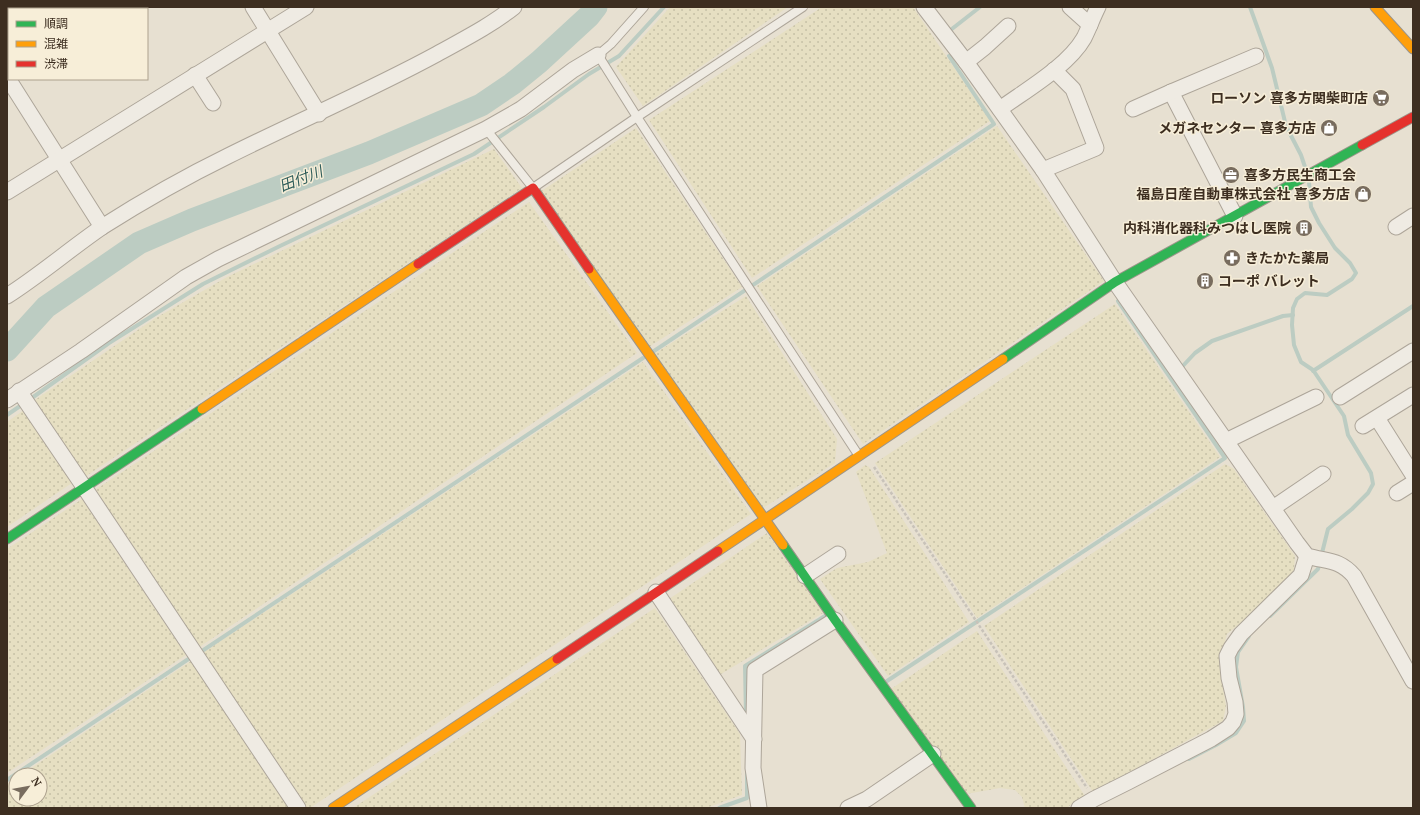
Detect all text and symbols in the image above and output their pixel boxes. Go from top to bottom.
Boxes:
legend [8,8,148,80]
text: 順調 [44,15,68,32]
text: 混雑 [44,35,68,52]
text: 渋滞 [44,55,68,72]
place label: ローソン 喜多方関柴町店 [1210,88,1368,107]
supermarket icon: ローソン 喜多方関柴町店 [1371,88,1391,108]
place label: メガネセンター 喜多方店 [1158,118,1316,137]
shop icon: メガネセンター 喜多方店 [1319,118,1339,138]
water label: 田付川 [276,160,327,195]
office icon: 喜多方民生商工会 [1221,165,1241,185]
place label: 喜多方民生商工会 [1244,165,1356,184]
place label: 福島日産自動車株式会社 喜多方店 [1136,184,1350,203]
shop icon: 福島日産自動車株式会社 喜多方店 [1353,184,1373,204]
place label: 内科消化器科みつはし医院 [1123,218,1291,237]
building icon: 内科消化器科みつはし医院 [1294,218,1314,238]
pharmacy icon: きたかた薬局 [1222,248,1242,268]
place label: きたかた薬局 [1245,248,1329,267]
building icon: コーポ バレット [1195,271,1215,291]
place label: コーポ バレット [1218,271,1320,290]
north arrow [8,767,48,807]
text: N [28,774,46,789]

